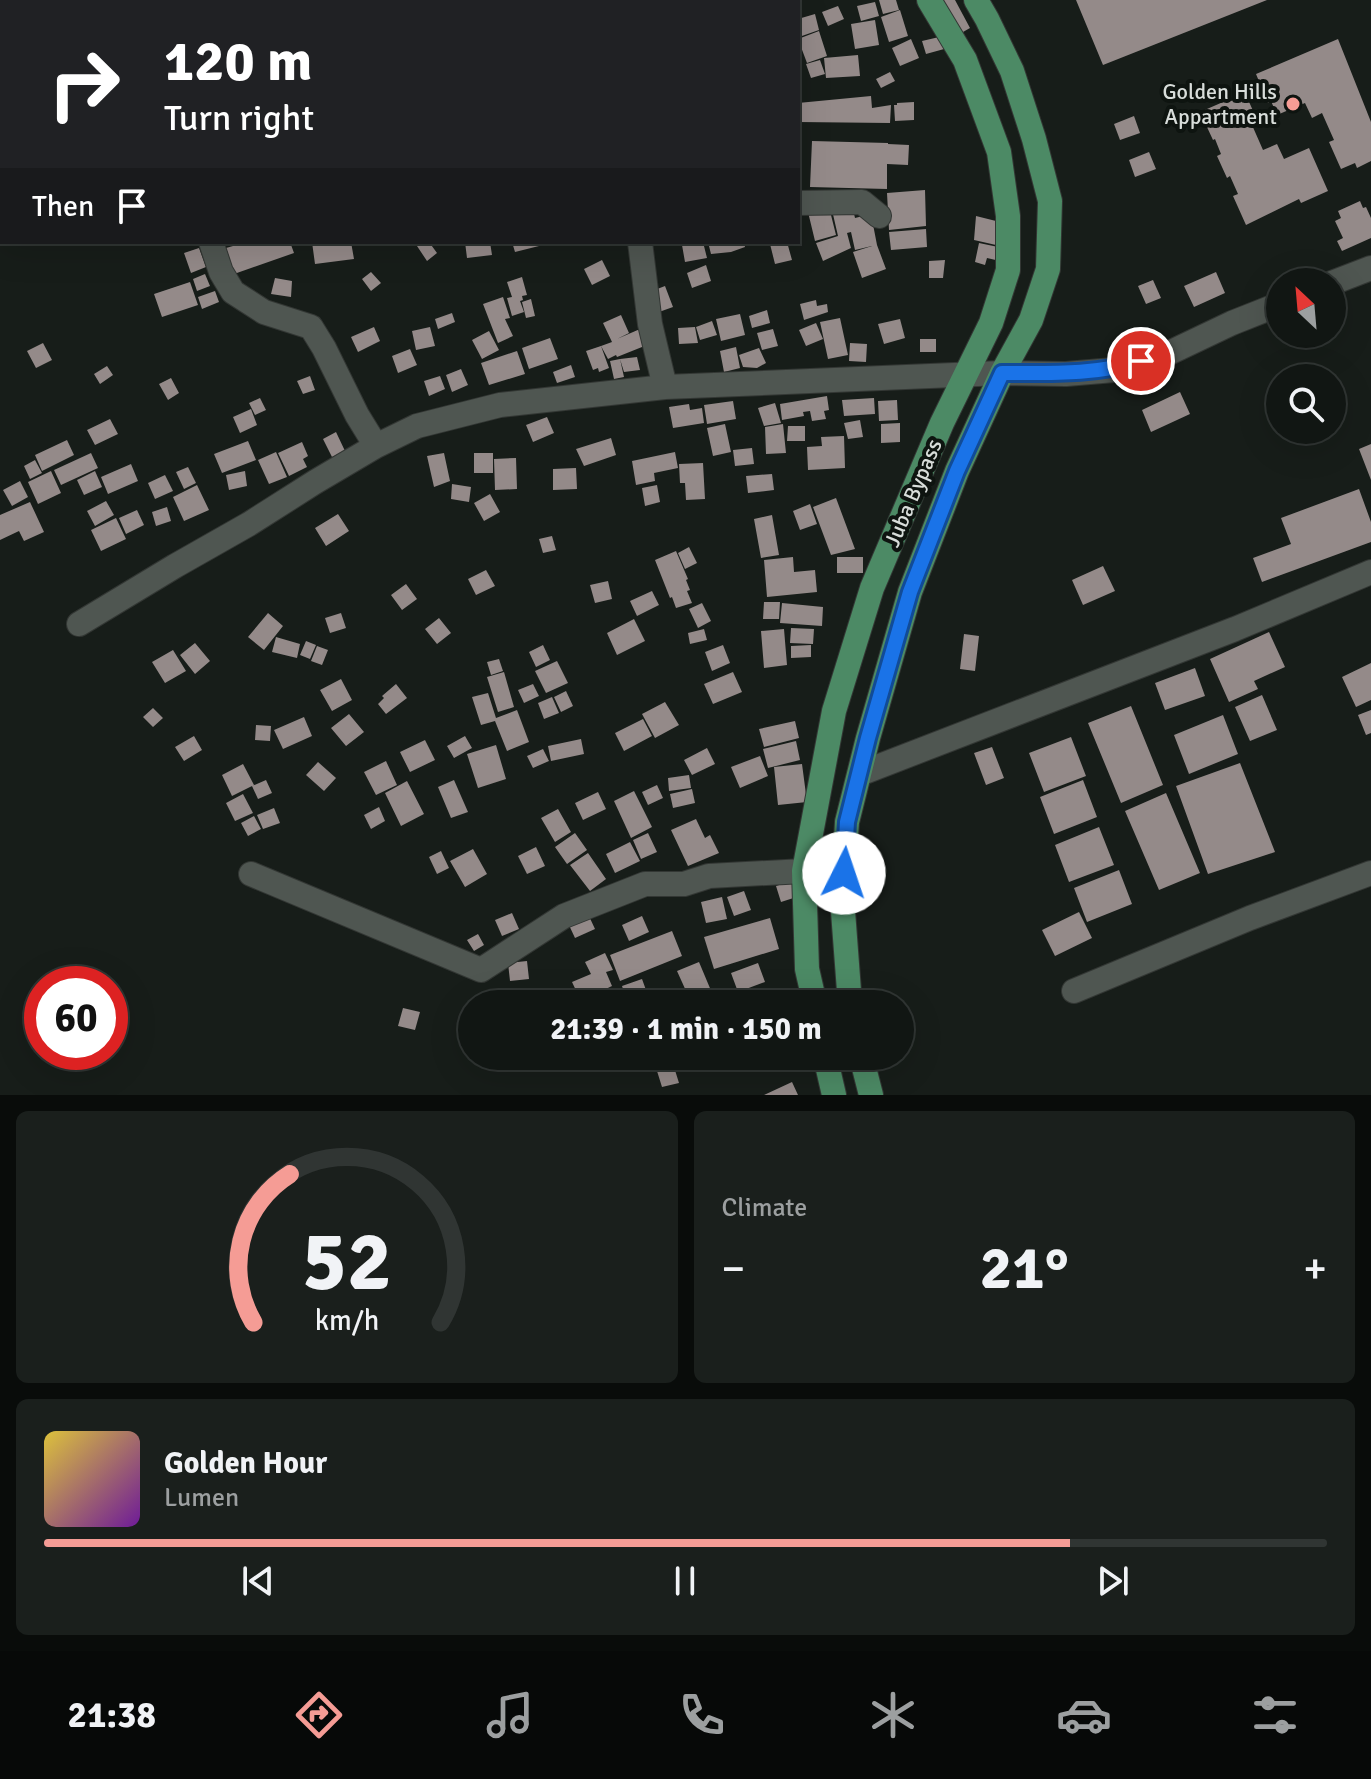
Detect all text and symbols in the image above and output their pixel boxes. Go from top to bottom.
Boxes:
text: 120 m [164,27,312,96]
icon: right [32,32,136,136]
place label: Golden Hills Appartment [1162,78,1277,130]
marker: Golden Hills Appartment [1284,95,1302,113]
text: Turn right [164,96,314,141]
icon: arrive [110,184,154,228]
text: Then [32,188,94,225]
north arrow [1266,268,1346,348]
map controls [1266,268,1346,444]
pin [1107,327,1175,395]
icon: arrive [1119,339,1163,383]
button: search [1266,364,1346,444]
street label: Juba Bypass [878,435,948,551]
position arrow [802,831,886,915]
speed limit sign: 60 [24,966,128,1070]
text: 21:39 · 1 min · 150 m [550,1011,822,1048]
text: Climate [722,1192,807,1224]
text: 52 [302,1211,392,1313]
text: 21° [980,1232,1069,1306]
text: − [722,1242,745,1296]
text: + [1303,1242,1327,1296]
text: km/h [314,1303,379,1338]
text: Golden Hour [164,1445,327,1482]
text: Lumen [164,1482,239,1514]
icon: previous [236,1559,280,1603]
icon: pause [663,1559,707,1603]
icon: next [1091,1559,1135,1603]
icon: directions [291,1687,347,1743]
icon: music [482,1687,538,1743]
icon: phone [674,1687,730,1743]
icon: climate [865,1687,921,1743]
icon: car [1056,1687,1112,1743]
icon: filters [1247,1687,1303,1743]
text: 21:38 [68,1693,156,1738]

